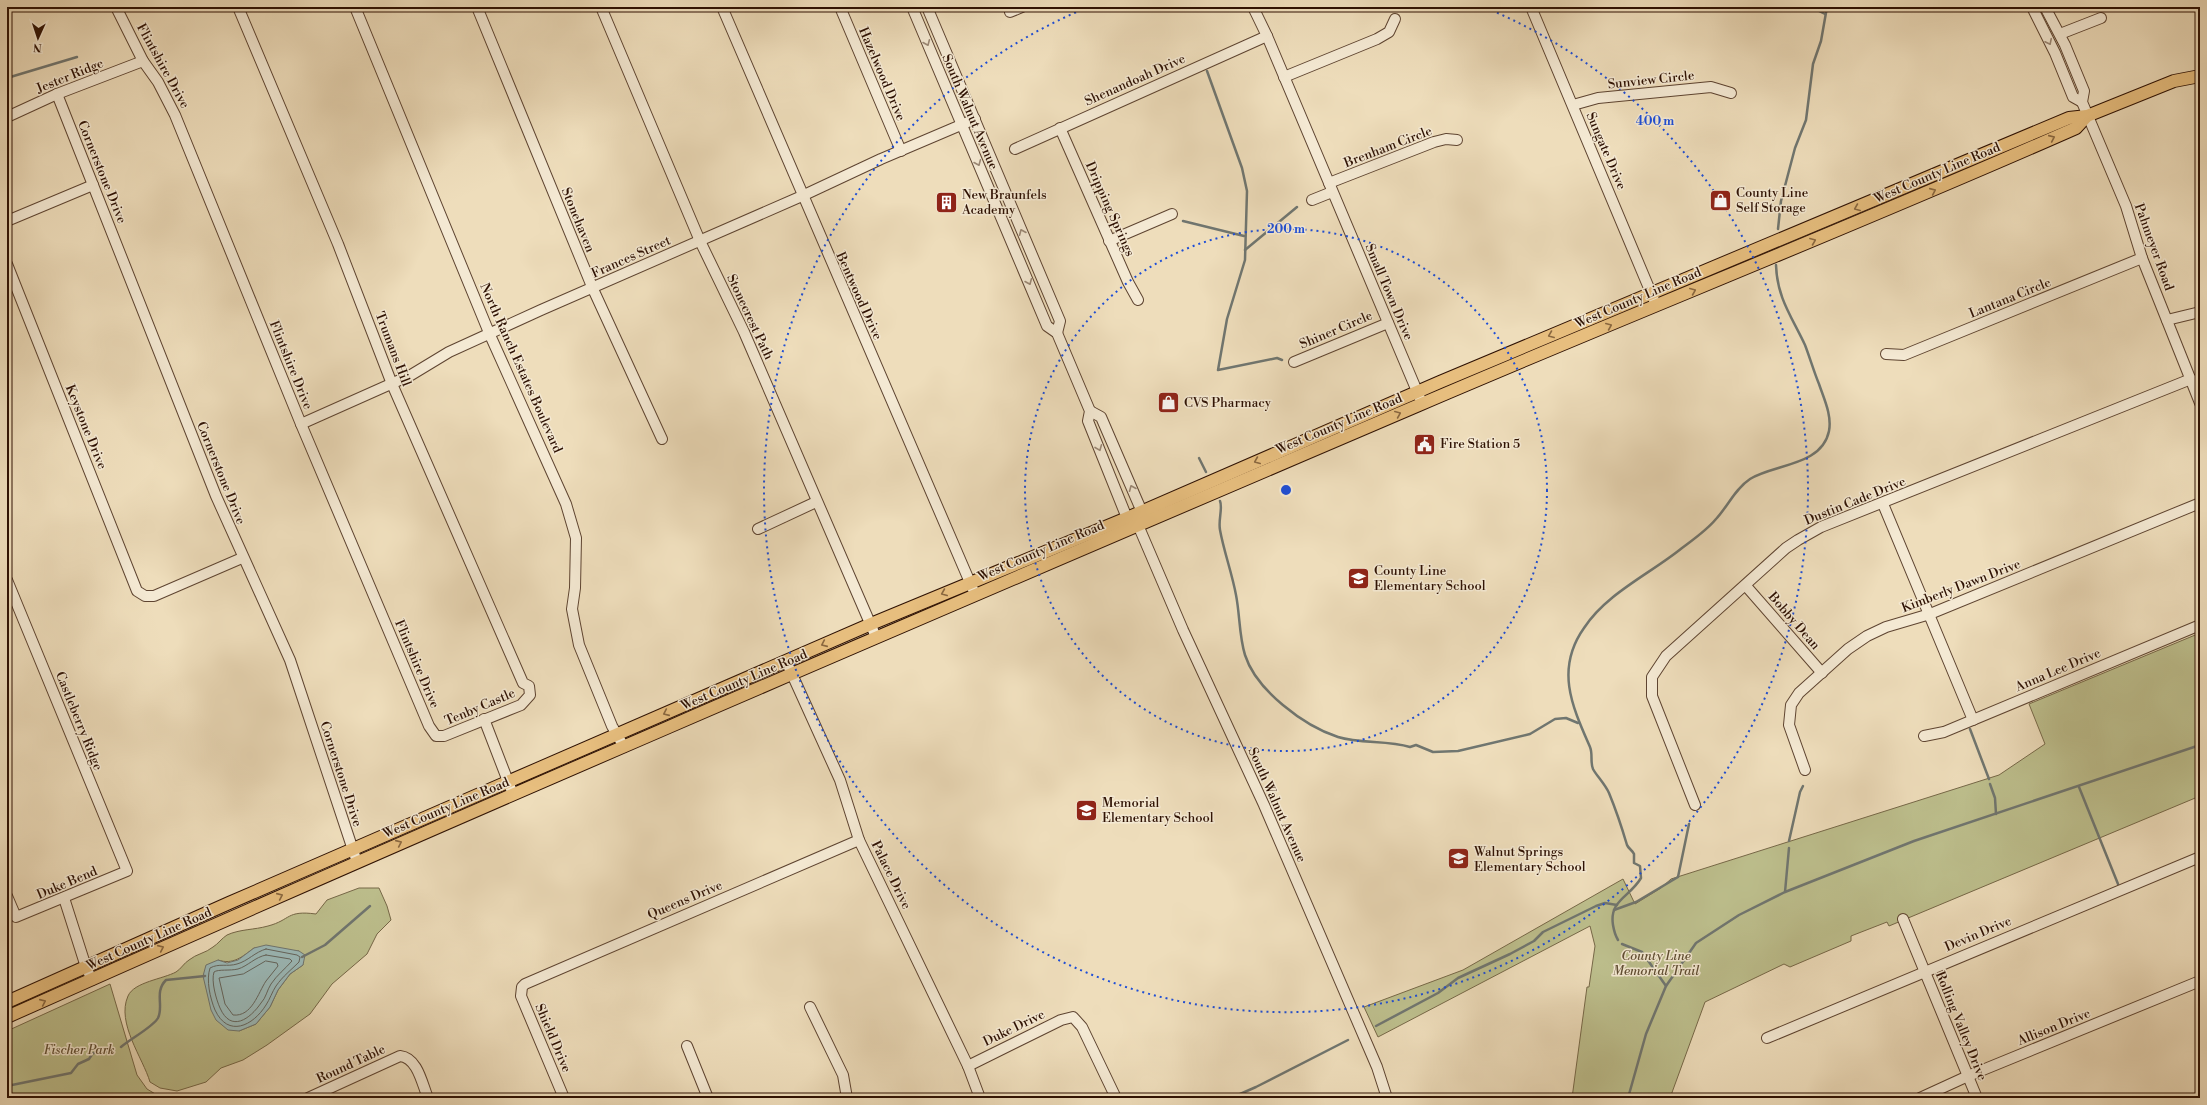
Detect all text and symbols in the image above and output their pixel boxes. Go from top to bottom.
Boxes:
north arrow [18,18,58,58]
street label: Flintshire Drive [133,21,193,112]
street label: Hazelwood Drive [855,25,909,124]
one-way arrow [2044,38,2052,45]
one-way arrow [922,39,930,46]
text: N [33,40,42,54]
street label: Shenandoah Drive [1082,50,1188,109]
street label: South Walnut Avenue [938,52,1002,173]
street label: Jester Ridge [33,55,106,97]
street label: Sunview Circle [1607,67,1696,93]
street label: Sungate Drive [1582,110,1630,193]
text: 400 m [1636,114,1674,129]
street label: Cornerstone Drive [74,118,130,226]
street label: Brenham Circle [1341,123,1435,171]
one-way arrow [2048,135,2055,143]
street label: West County Line Road [1871,139,2003,207]
one-way arrow [973,159,981,166]
street label: Dripping Springs [1082,159,1138,259]
street label: Stonehaven [558,185,598,255]
place label: County Line Self Storage [1736,185,1809,216]
place label: New Braunfels Academy [961,187,1047,218]
shop icon: County Line Self Storage [1708,187,1734,213]
one-way arrow [1928,188,1936,196]
building icon: New Braunfels Academy [934,189,960,215]
street label: Pahmeyer Road [2131,201,2177,293]
one-way arrow [1853,203,1860,211]
text: 200 m [1267,222,1305,237]
one-way arrow [1019,229,1027,236]
street label: Frances Street [589,232,673,282]
one-way arrow [1809,237,1816,245]
street label: Small Town Drive [1361,241,1417,343]
street label: Bentwood Drive [832,249,886,343]
street label: West County Line Road [1572,264,1704,332]
street label: Stonecrest Path [723,272,777,363]
street label: Lantana Circle [1967,274,2054,322]
one-way arrow [1024,279,1032,286]
street label: North Ranch Estates Boulevard [476,281,566,456]
one-way arrow [1689,287,1696,295]
street label: Shiner Circle [1297,307,1375,353]
street label: Trumans Hill [371,310,415,389]
street label: Flintshire Drive [266,318,316,412]
one-way arrow [1605,322,1612,330]
one-way arrow [1547,331,1554,339]
street label: Keystone Drive [62,382,110,472]
shop icon: CVS Pharmacy [1155,390,1181,416]
street label: West County Line Road [1273,390,1405,458]
place label: CVS Pharmacy [1184,395,1272,411]
one-way arrow [1395,410,1402,418]
street label: Cornerstone Drive [193,419,249,527]
public building icon: Fire Station 5 [1412,431,1438,457]
place label: Fire Station 5 [1440,436,1520,452]
one-way arrow [1094,444,1102,452]
one-way arrow [1254,457,1261,465]
street label: Dustin Cade Drive [1802,473,1908,529]
centre of rings [1279,483,1293,497]
one-way arrow [1128,485,1136,492]
street label: West County Line Road [975,517,1107,585]
street label: Kimberly Dawn Drive [1899,556,2023,616]
place label: County Line Elementary School [1374,563,1486,594]
school or university icon: County Line Elementary School [1346,565,1372,591]
street label: Bobby Dean [1764,588,1824,653]
one-way arrow [940,589,947,597]
street label: Flintshire Drive [391,617,443,711]
one-way arrow [821,639,829,647]
street label: Anna Lee Drive [2012,645,2103,696]
street label: West County Line Road [678,646,810,714]
street label: Castleberry Ridge [52,669,106,773]
street label: Tenby Castle [442,685,518,729]
one-way arrow [663,708,671,716]
street label: Cornerstone Drive [316,719,366,829]
street label: South Walnut Avenue [1244,745,1310,865]
street label: West County Line Road [380,774,512,842]
place label: Memorial Elementary School [1102,795,1214,826]
school or university icon: Memorial Elementary School [1073,797,1099,823]
street label: Palace Drive [868,838,915,912]
one-way arrow [395,840,402,848]
place label: Walnut Springs Elementary School [1473,844,1586,875]
school or university icon: Walnut Springs Elementary School [1446,846,1472,872]
street label: Duke Bend [34,863,100,903]
street label: Queens Drive [645,877,725,923]
one-way arrow [276,893,284,901]
street label: West County Line Road [83,904,215,974]
street label: Devin Drive [1942,913,2014,955]
one-way arrow [157,945,165,953]
park label: County Line Memorial Trail [1613,948,1700,979]
street label: Rolling Valley Drive [1932,969,1990,1083]
one-way arrow [39,998,46,1006]
street label: Shield Drive [531,1001,575,1075]
street label: Allison Drive [2014,1005,2093,1049]
street label: Duke Drive [981,1006,1048,1050]
street label: Round Table [314,1041,388,1087]
park label: Fischer Park [44,1042,115,1058]

